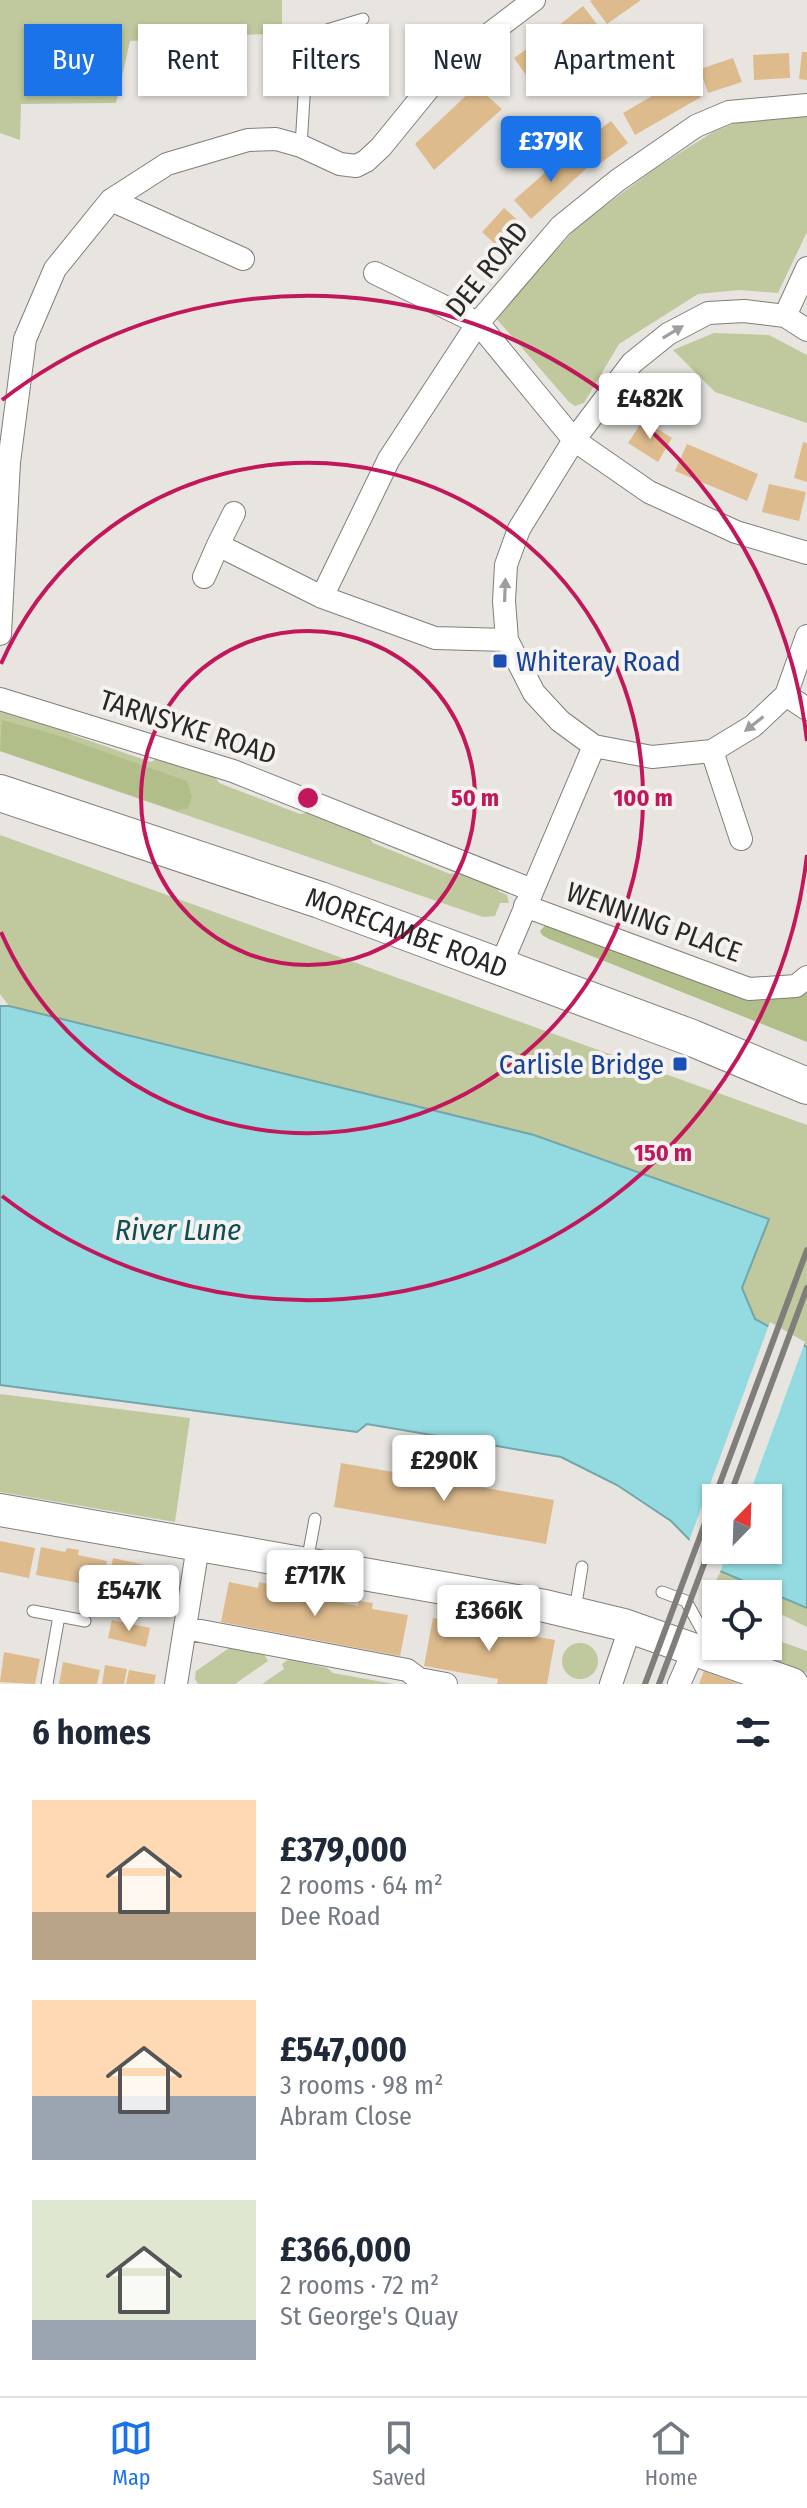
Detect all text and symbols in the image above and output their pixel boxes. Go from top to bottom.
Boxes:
chip: Buy [24,24,122,96]
chip: Rent [138,24,247,96]
chip: Filters [263,24,389,96]
chip: New [405,24,510,96]
chip: Apartment [526,24,703,96]
pin: £379K [495,116,607,184]
text: £379K [519,126,583,157]
street label: DEE ROAD [439,215,535,323]
one-way arrow [662,325,684,339]
pin: £482K [594,373,706,441]
text: £482K [617,383,683,414]
one-way arrow [498,577,511,602]
place label: Whiteray Road [516,645,681,678]
marker: Whiteray Road [491,652,509,670]
street label: TARNSYKE ROAD [96,683,280,771]
one-way arrow [744,715,764,731]
centre of rings [294,784,322,812]
text: 50 m [451,784,499,812]
text: 100 m [613,784,673,812]
street label: WENNING PLACE [562,875,746,969]
street label: MORECAMBE ROAD [302,880,512,985]
place label: Carlisle Bridge [499,1048,664,1081]
marker: Carlisle Bridge [671,1055,689,1073]
text: 150 m [634,1139,692,1167]
water label: River Lune [115,1212,241,1248]
pin: £290K [388,1435,500,1503]
text: £290K [410,1445,478,1476]
north arrow [702,1484,782,1564]
map controls [702,1484,782,1660]
pin: £717K [259,1550,371,1618]
text: £717K [285,1560,345,1591]
pin: £547K [73,1565,185,1633]
text: £547K [97,1575,161,1606]
button: locate [702,1580,782,1660]
pin: £366K [433,1585,545,1653]
text: £366K [455,1595,523,1626]
icon: filters [731,1710,775,1754]
text: 6 homes [32,1712,151,1753]
text: £379,000 [280,1829,407,1870]
icon: home [96,1832,192,1928]
text: 2 rooms · 64 m² [280,1870,443,1901]
text: Dee Road [280,1901,381,1932]
text: £547,000 [280,2029,407,2070]
icon: home [96,2032,192,2128]
text: 3 rooms · 98 m² [280,2070,443,2101]
text: Abram Close [280,2101,412,2132]
text: £366,000 [280,2229,411,2270]
icon: home [96,2232,192,2328]
text: 2 rooms · 72 m² [280,2270,439,2301]
text: St George's Quay [280,2301,458,2332]
tab: Map [109,2416,153,2491]
tab: Saved [372,2416,426,2491]
tab: Home [645,2416,698,2491]

